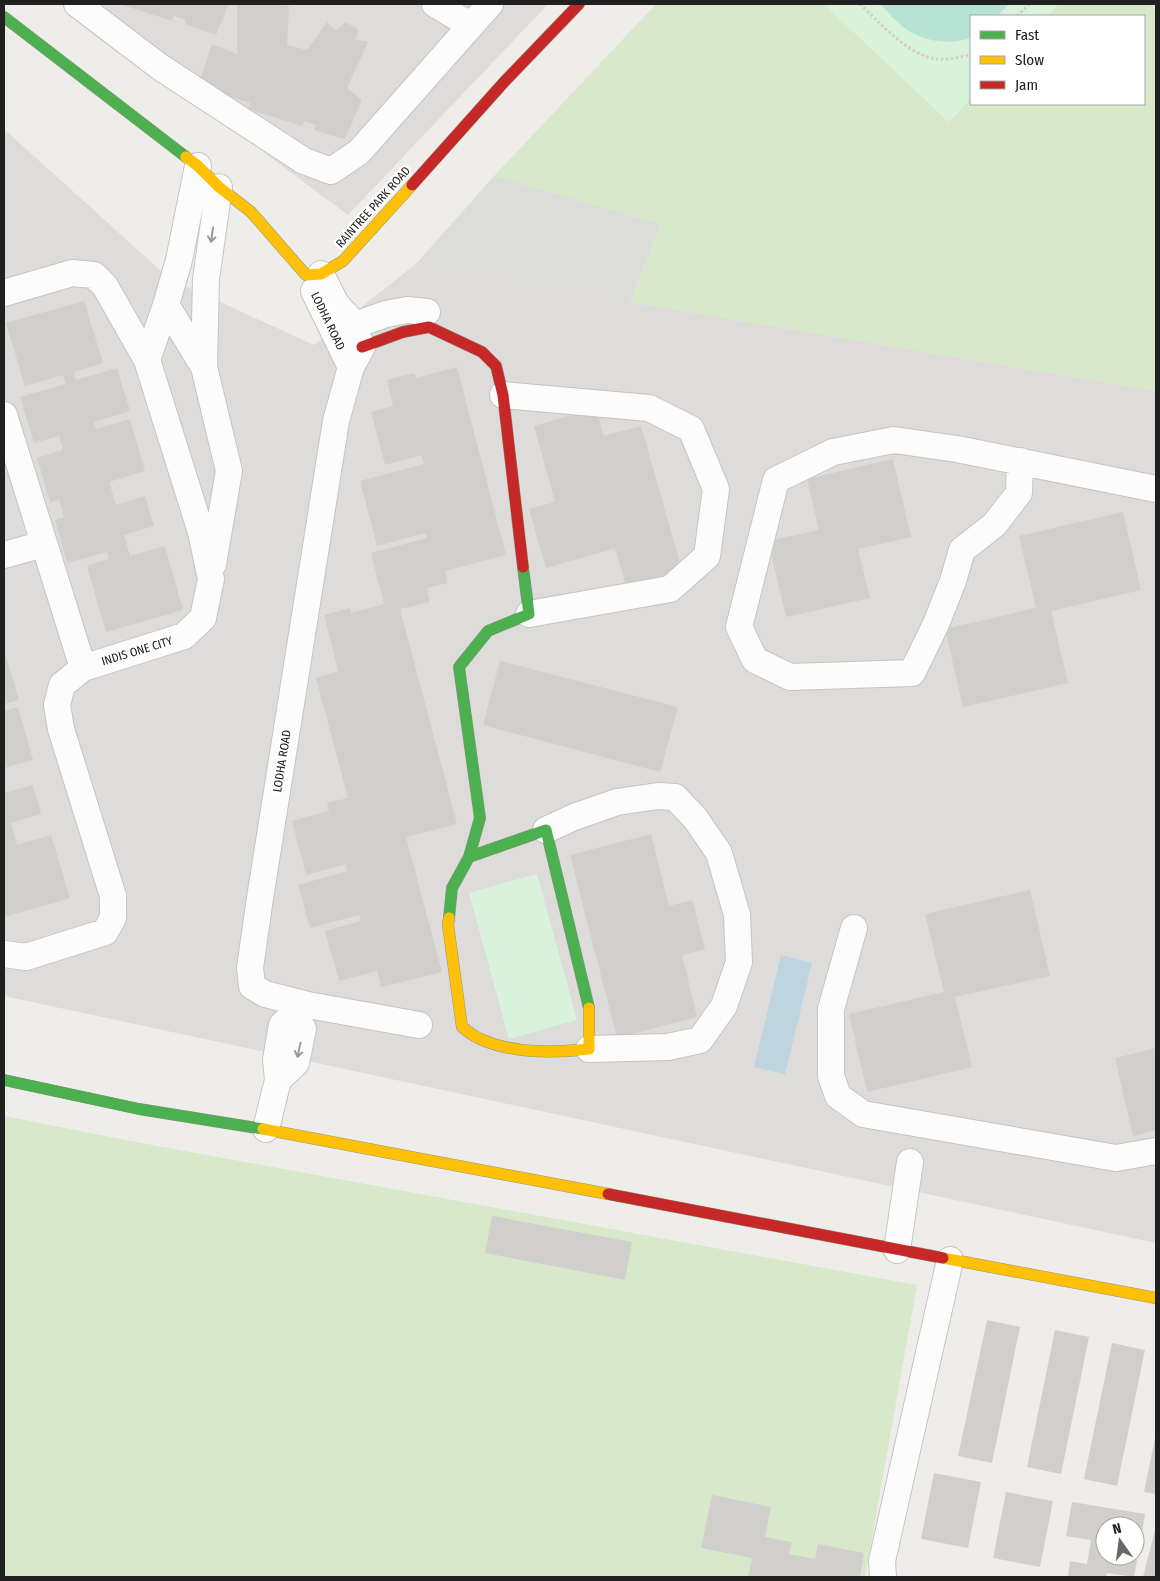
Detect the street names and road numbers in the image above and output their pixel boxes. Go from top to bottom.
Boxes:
street label: RAINTREE PARK ROAD [333,164,413,250]
street label: LODHA ROAD [308,290,348,352]
street label: INDIS ONE CITY [100,634,174,668]
street label: LODHA ROAD [270,729,294,793]

